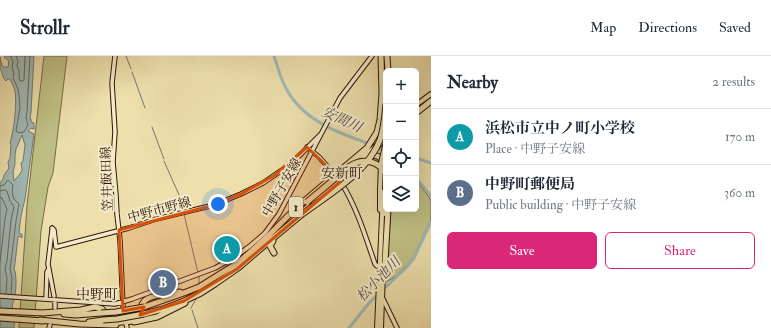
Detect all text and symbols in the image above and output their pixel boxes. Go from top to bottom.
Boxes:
text: Strollr [20,16,70,40]
text: Map [590,19,616,36]
text: Directions [638,19,697,36]
text: Saved [719,19,751,36]
map controls [383,68,419,212]
button: + [383,68,419,104]
text: Nearby [447,72,498,93]
text: 2 results [712,74,755,90]
water label: 安間川 [319,103,366,137]
button: − [383,104,419,140]
text: 浜松市立中ノ町小学校 [485,119,635,138]
text: A [456,129,464,145]
text: 170 m [725,129,755,145]
button: locate [383,140,419,176]
text: Place · 中野子安線 [485,141,585,157]
street label: 笠井飯田線 [98,146,116,212]
street label: 中野子安線 [259,155,305,220]
district label: 安新町 [321,165,363,182]
text: 中野町郵便局 [485,175,575,194]
button: layers [383,176,419,212]
text: B [456,185,464,201]
text: 360 m [724,185,755,201]
street label: 中野市野線 [126,194,193,226]
your location [208,194,228,214]
road number: 1 [289,197,303,217]
text: Public building · 中野子安線 [485,197,636,213]
button: Save [447,232,597,269]
button: Share [605,232,755,269]
pin: A [214,234,240,264]
water label: 松小池川 [353,252,405,305]
pin: B [150,268,176,298]
district label: 中野町 [76,286,118,303]

